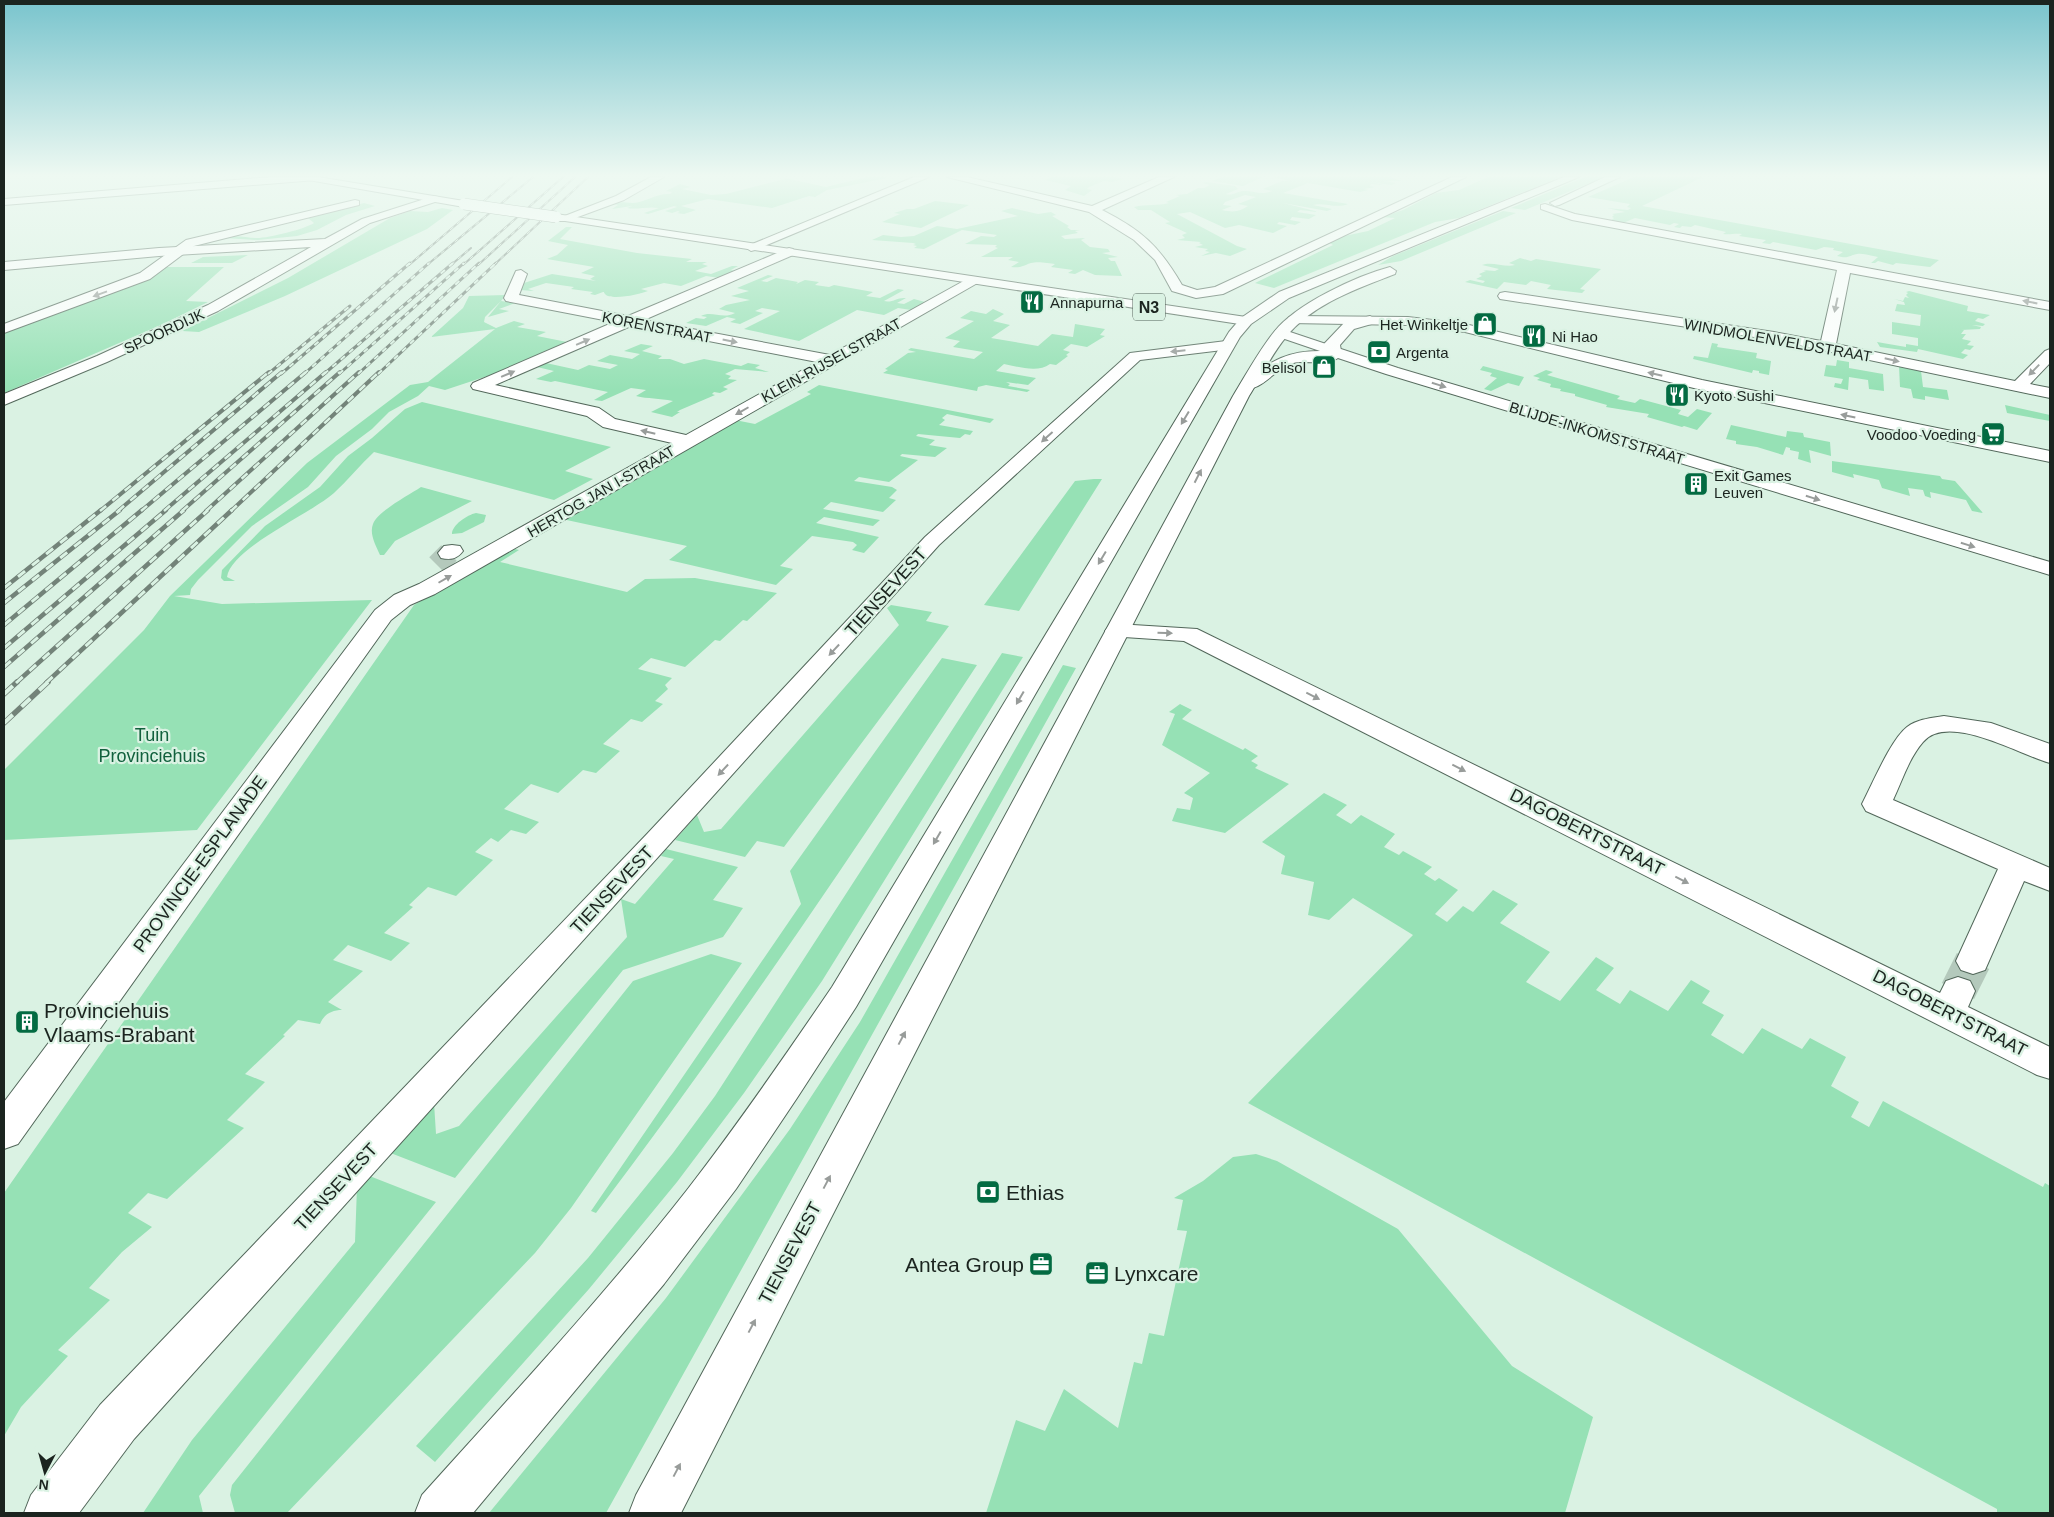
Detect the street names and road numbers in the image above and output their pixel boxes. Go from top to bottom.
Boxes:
road number: N3 [1133,294,1165,320]
street label: SPOORDIJK [121,305,207,357]
street label: KORENSTRAAT [601,308,713,346]
street label: KLEIN-RIJSELSTRAAT [758,314,904,406]
street label: WINDMOLENVELDSTRAAT [1683,315,1873,365]
street label: BLIJDE-INKOMSTSTRAAT [1507,398,1687,468]
street label: HERTOG JAN I-STRAAT [524,442,678,540]
street label: TIENSEVEST [841,544,931,640]
street label: PROVINCIE-ESPLANADE [129,772,271,956]
street label: DAGOBERTSTRAAT [1507,784,1667,880]
street label: TIENSEVEST [566,842,658,938]
street label: DAGOBERTSTRAAT [1870,965,2030,1061]
street label: TIENSEVEST [290,1139,382,1235]
street label: TIENSEVEST [755,1199,825,1307]

